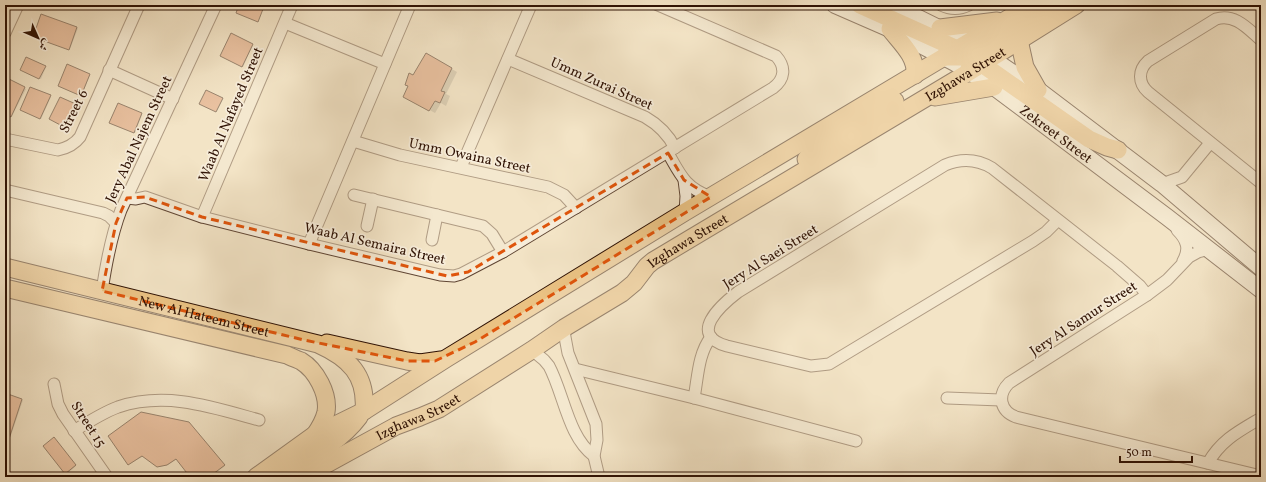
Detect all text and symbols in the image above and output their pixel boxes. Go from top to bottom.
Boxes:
north arrow [18,18,58,58]
text: ش [35,35,53,53]
street label: Izghawa Street [922,43,1010,107]
street label: Waab Al Nafayed Street [194,44,268,185]
street label: Umm Zurai Street [547,53,656,116]
street label: Jery Abal Najem Street [102,73,177,206]
street label: Street 6 [55,87,93,137]
street label: Zekreet Street [1015,101,1096,169]
street label: Umm Owaina Street [407,134,532,179]
street label: Izghawa Street [644,210,732,273]
street label: Waab Al Semaira Street [302,219,447,270]
street label: Jery Al Saei Street [720,220,822,294]
street label: Jery Al Samur Street [1027,277,1141,361]
street label: New Al Hateem Street [136,292,271,343]
street label: Izghawa Street [373,390,465,446]
street label: Street 15 [66,398,110,452]
scale bar [1120,438,1192,464]
text: 50 m [1126,445,1152,461]

